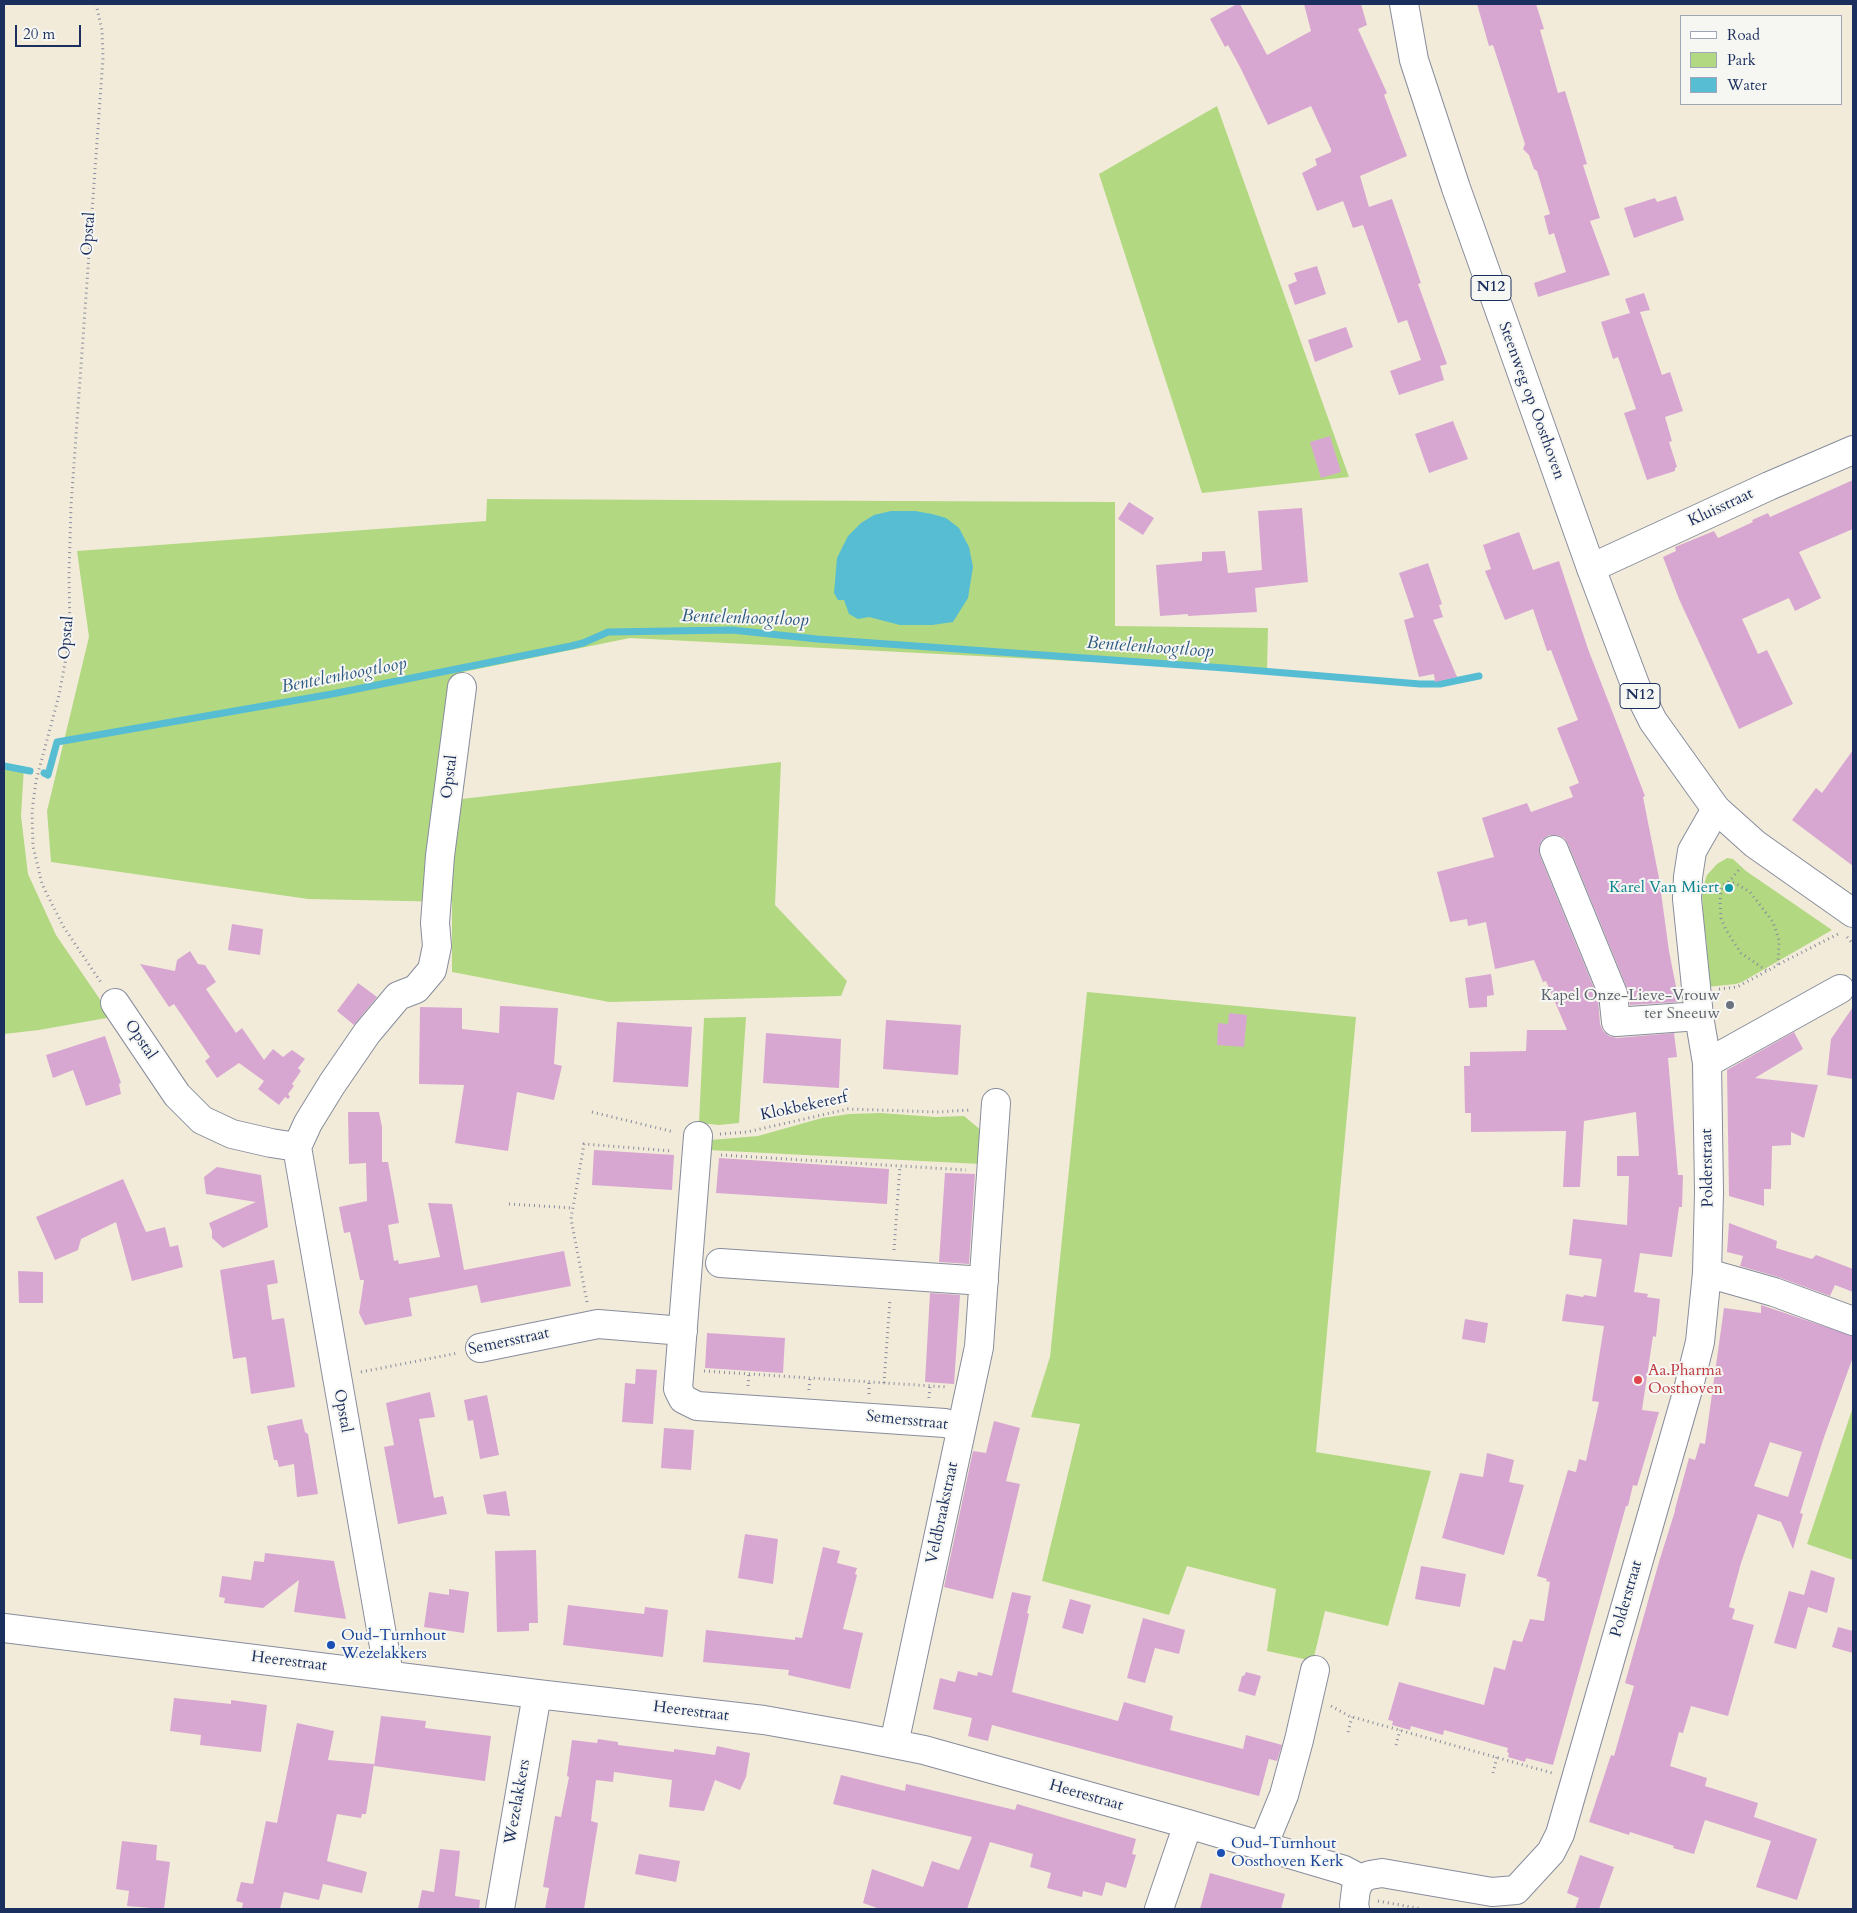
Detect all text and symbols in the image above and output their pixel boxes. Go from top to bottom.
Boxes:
scale bar [18,15,84,47]
legend [1680,15,1842,105]
text: 20 m [23,24,55,44]
text: Road [1727,25,1760,45]
text: Park [1727,50,1756,70]
text: Water [1727,75,1767,95]
street label: Opstal [78,212,100,256]
road number: N12 [1471,276,1511,300]
street label: Steenweg op Oosthoven [1494,320,1568,482]
street label: Kluisstraat [1685,485,1757,531]
water label: Bentelenhoogtloop [681,606,809,632]
street label: Opstal [56,615,78,661]
water label: Bentelenhoogtloop [1086,633,1214,663]
water label: Bentelenhoogtloop [280,653,408,699]
road number: N12 [1620,684,1660,708]
street label: Opstal [438,754,462,800]
place label: Karel Van Miert [1609,878,1719,898]
marker: Karel Van Miert [1723,882,1735,894]
place label: Kapel Onze-Lieve-Vrouw ter Sneeuw [1541,986,1720,1024]
marker: Kapel Onze-Lieve-Vrouw ter Sneeuw [1724,999,1736,1011]
street label: Opstal [120,1017,160,1063]
street label: Klokbekererf [759,1088,849,1126]
street label: Polderstraat [1698,1128,1718,1208]
street label: Semersstraat [467,1324,551,1360]
place label: Aa.Pharma Oosthoven [1648,1361,1723,1399]
marker: Aa.Pharma Oosthoven [1632,1374,1644,1386]
street label: Opstal [329,1388,355,1434]
street label: Semersstraat [865,1407,949,1435]
street label: Veldbraakstraat [923,1460,963,1566]
street label: Polderstraat [1607,1558,1647,1640]
place label: Oud-Turnhout Wezelakkers [341,1626,446,1664]
marker: Oud-Turnhout Wezelakkers [325,1639,337,1651]
street label: Heerestraat [250,1648,328,1676]
street label: Heerestraat [652,1698,730,1726]
street label: Wezelakkers [501,1758,535,1846]
street label: Heerestraat [1047,1776,1125,1816]
place label: Oud-Turnhout Oosthoven Kerk [1231,1834,1344,1872]
marker: Oud-Turnhout Oosthoven Kerk [1215,1847,1227,1859]

